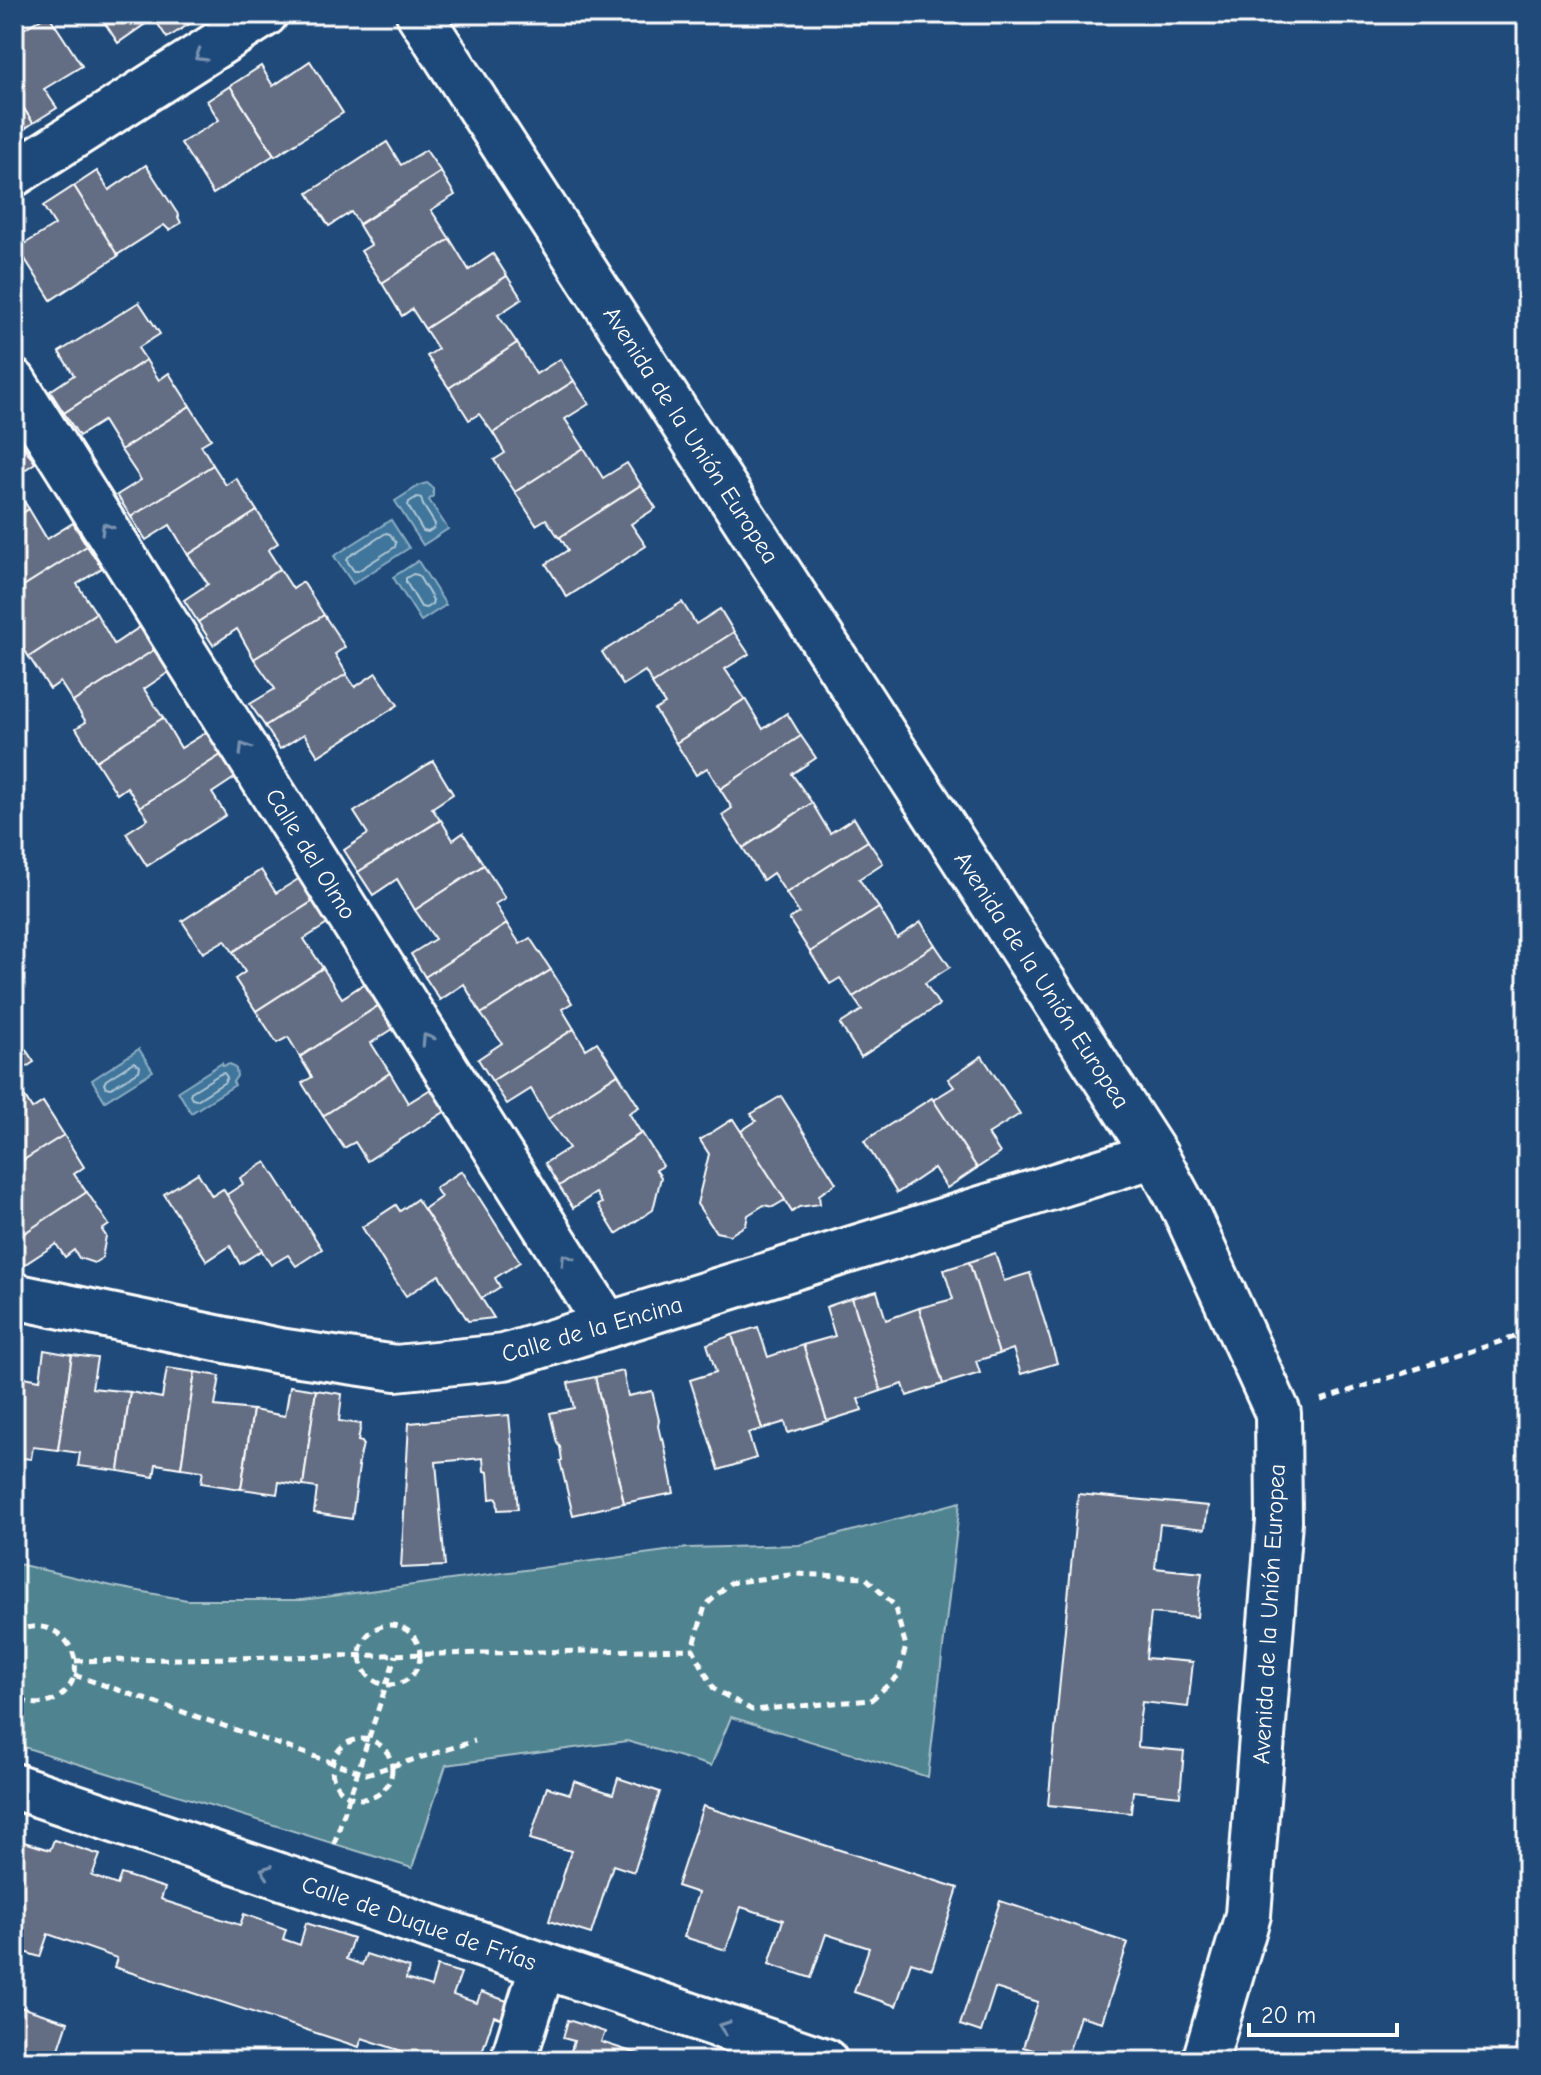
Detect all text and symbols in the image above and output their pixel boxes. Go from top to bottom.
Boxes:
one-way arrow [194,46,208,61]
street label: Avenida de la Unión Europea [597,301,785,569]
one-way arrow [100,522,115,537]
one-way arrow [239,742,254,757]
street label: Calle del Olmo [260,783,362,925]
street label: Avenida de la Unión Europea [948,846,1136,1114]
one-way arrow [422,1033,437,1048]
one-way arrow [560,1253,575,1268]
street label: Calle de la Encina [498,1290,686,1368]
street label: Avenida de la Unión Europea [1247,1463,1291,1765]
one-way arrow [260,1865,274,1881]
street label: Calle de Duque de Frías [298,1870,540,1976]
scale bar [1249,1987,1397,2037]
text: 20 m [1261,2001,1316,2029]
one-way arrow [718,2020,732,2036]

